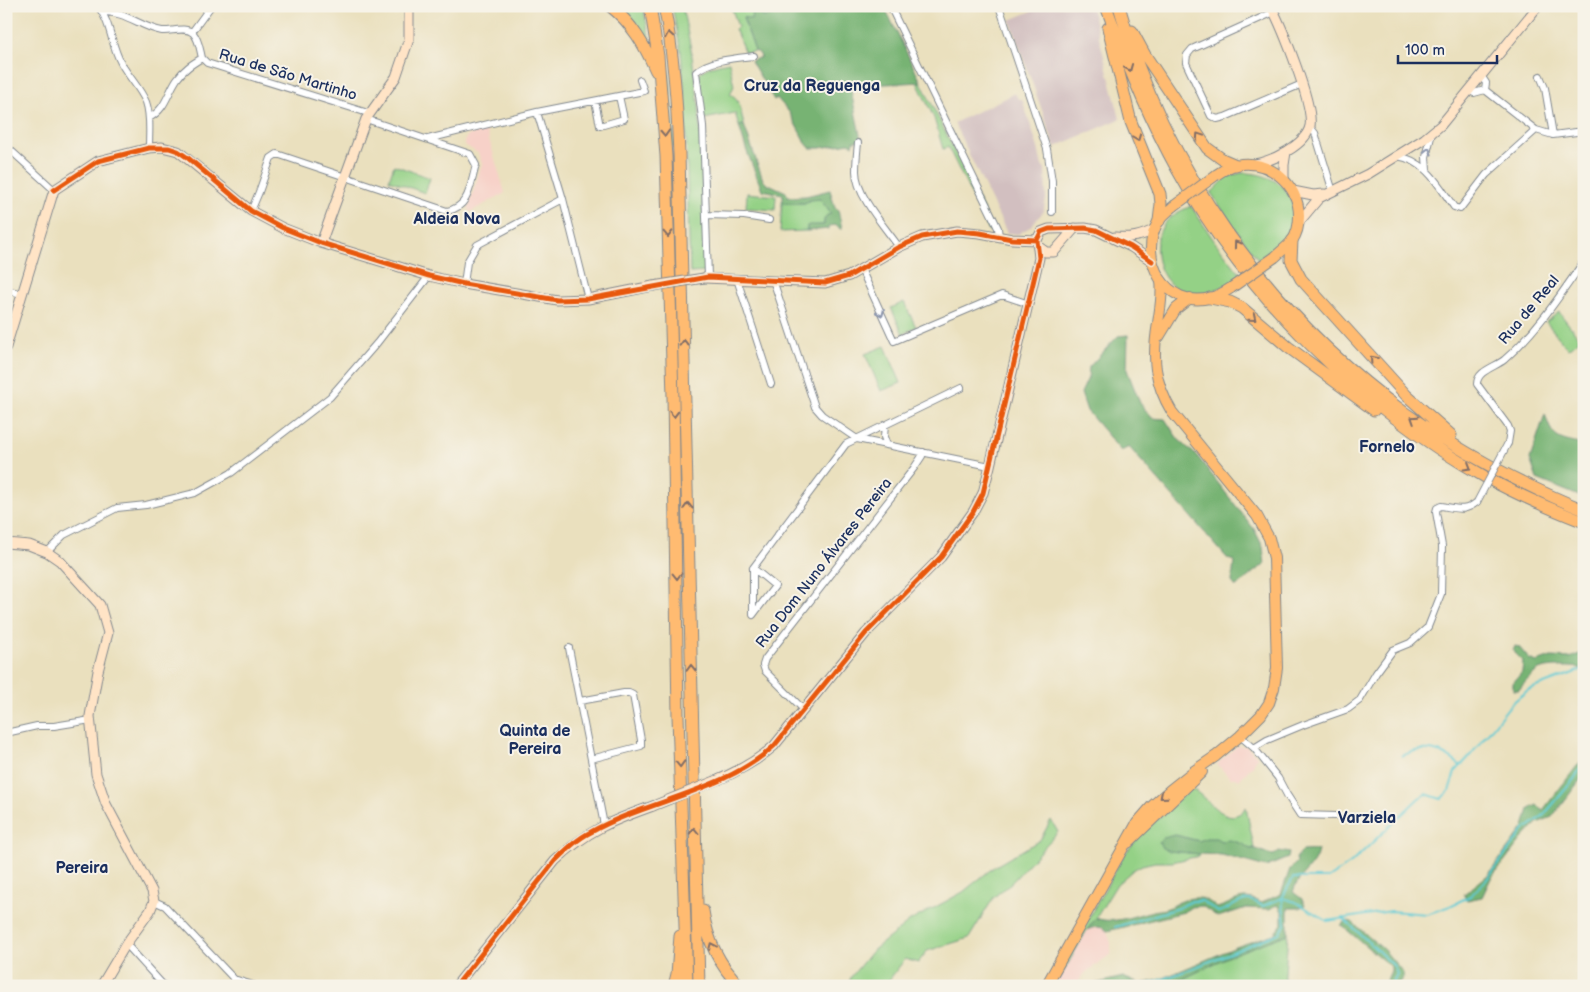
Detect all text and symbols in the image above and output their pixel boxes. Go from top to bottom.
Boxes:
one-way arrow [665,31,675,39]
scale bar [1398,32,1496,64]
text: 100 m [1405,41,1445,60]
street label: Rua de São Martinho [217,45,359,105]
one-way arrow [1123,64,1133,72]
district label: Cruz da Reguenga [744,77,880,96]
one-way arrow [659,129,670,137]
one-way arrow [1196,132,1205,142]
one-way arrow [1130,133,1141,142]
one-way arrow [1423,147,1433,156]
district label: Aldeia Nova [412,210,501,229]
one-way arrow [663,230,674,238]
one-way arrow [1234,240,1243,250]
street label: Rua de Real [1495,272,1563,348]
one-way arrow [875,308,886,317]
one-way arrow [1248,312,1257,321]
one-way arrow [679,339,689,346]
one-way arrow [1369,356,1378,365]
one-way arrow [669,410,679,418]
one-way arrow [1411,416,1420,425]
district label: Fornelo [1359,438,1415,457]
one-way arrow [1463,461,1472,471]
street label: Rua Dom Nuno Álvares Pereira [752,474,896,652]
one-way arrow [682,501,693,509]
one-way arrow [671,573,682,581]
one-way arrow [686,664,696,672]
district label: Quinta de Pereira [499,722,571,759]
one-way arrow [675,761,685,769]
one-way arrow [1160,790,1169,799]
district label: Varziela [1338,809,1396,828]
one-way arrow [689,826,700,834]
district label: Pereira [56,859,108,878]
one-way arrow [708,942,719,951]

